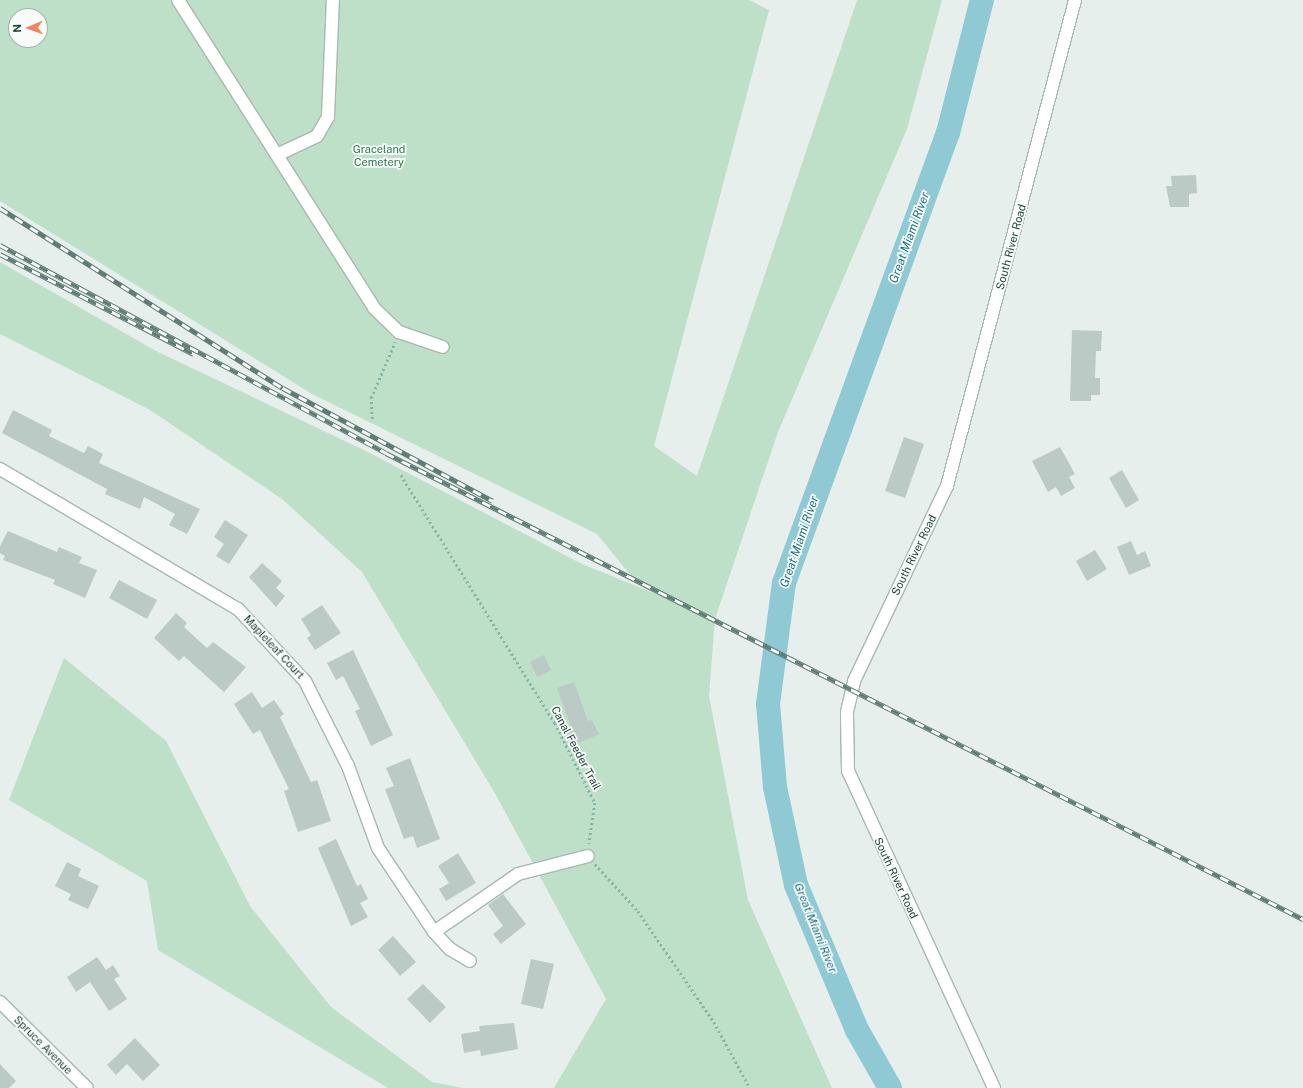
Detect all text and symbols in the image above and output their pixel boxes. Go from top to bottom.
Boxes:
north arrow [8,8,48,48]
text: N [11,24,23,33]
park label: Graceland Cemetery [353,143,405,169]
water label: Great Miami River [887,191,933,285]
street label: South River Road [993,203,1029,291]
water label: Great Miami River [778,494,822,590]
street label: South River Road [889,513,939,597]
street label: Mapleleaf Court [241,612,307,682]
street label: Canal Feeder Trail [548,704,604,792]
street label: South River Road [871,835,921,921]
water label: Great Miami River [790,881,840,975]
street label: Spruce Avenue [11,1013,75,1077]

